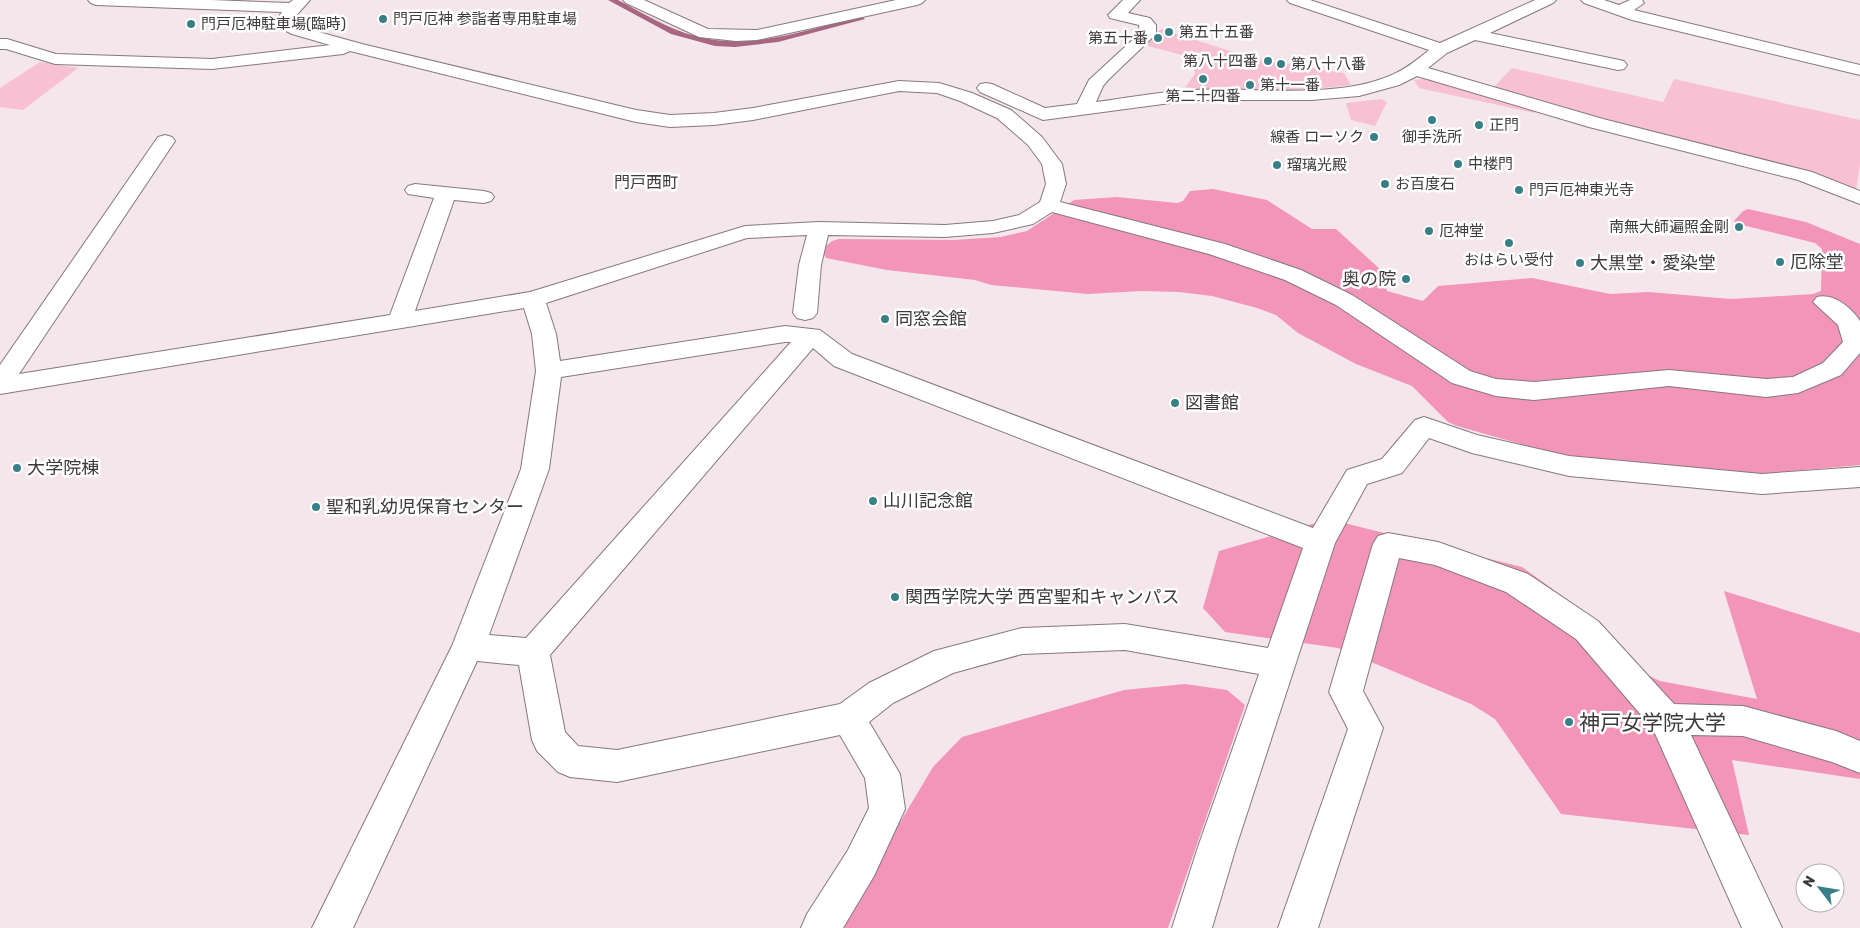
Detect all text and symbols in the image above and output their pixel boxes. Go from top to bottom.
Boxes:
place label: 門戸厄神 参詣者専用駐車場 [393,10,577,28]
marker: 門戸厄神 参詣者専用駐車場 [377,13,389,25]
place label: 門戸厄神駐車場(臨時) [201,15,346,33]
marker: 門戸厄神駐車場(臨時) [185,18,197,30]
place label: 第五十五番 [1179,23,1254,41]
marker: 第五十五番 [1163,26,1175,38]
place label: 第五十番 [1088,29,1148,47]
marker: 第五十番 [1152,32,1164,44]
place label: 第八十四番 [1183,52,1258,70]
marker: 第八十四番 [1262,55,1274,67]
place label: 第八十八番 [1291,55,1366,73]
marker: 第八十八番 [1275,58,1287,70]
marker: 第二十四番 [1197,73,1209,85]
place label: 第十一番 [1260,76,1320,94]
marker: 第十一番 [1244,79,1256,91]
place label: 第二十四番 [1165,87,1241,105]
marker: 御手洗所 [1426,114,1438,126]
place label: 正門 [1489,116,1519,134]
marker: 正門 [1473,119,1485,131]
place label: 線香 ローソク [1270,128,1364,146]
place label: 御手洗所 [1402,128,1462,146]
marker: 線香 ローソク [1368,131,1380,143]
place label: 中楼門 [1468,155,1513,173]
place label: 瑠璃光殿 [1287,156,1347,174]
marker: 中楼門 [1452,158,1464,170]
marker: 瑠璃光殿 [1271,159,1283,171]
district label: 門戸西町 [614,173,678,192]
place label: お百度石 [1395,175,1455,193]
marker: お百度石 [1379,178,1391,190]
place label: 門戸厄神東光寺 [1529,181,1634,199]
marker: 門戸厄神東光寺 [1513,184,1525,196]
place label: 南無大師遍照金剛 [1609,218,1729,236]
marker: 南無大師遍照金剛 [1733,221,1745,233]
place label: 厄神堂 [1439,222,1484,240]
marker: 厄神堂 [1423,225,1435,237]
marker: おはらい受付 [1503,237,1515,249]
place label: おはらい受付 [1464,251,1554,269]
place label: 厄除堂 [1790,251,1844,273]
place label: 大黒堂・愛染堂 [1590,252,1716,274]
marker: 厄除堂 [1774,256,1786,268]
marker: 大黒堂・愛染堂 [1574,257,1586,269]
place label: 奥の院 [1342,268,1396,290]
marker: 奥の院 [1400,273,1412,285]
place label: 同窓会館 [895,308,967,330]
marker: 同窓会館 [879,313,891,325]
place label: 図書館 [1185,392,1239,414]
marker: 図書館 [1169,397,1181,409]
place label: 大学院棟 [27,457,99,479]
marker: 大学院棟 [11,462,23,474]
place label: 山川記念館 [883,490,973,512]
marker: 山川記念館 [867,495,879,507]
place label: 聖和乳幼児保育センター [326,496,524,518]
marker: 聖和乳幼児保育センター [310,501,322,513]
place label: 関西学院大学 西宮聖和キャンパス [905,586,1179,608]
marker: 関西学院大学 西宮聖和キャンパス [889,591,901,603]
place label: 神戸女学院大学 [1579,710,1726,735]
marker: 神戸女学院大学 [1563,716,1575,728]
north arrow [1795,863,1845,913]
text: N [1799,873,1819,890]

